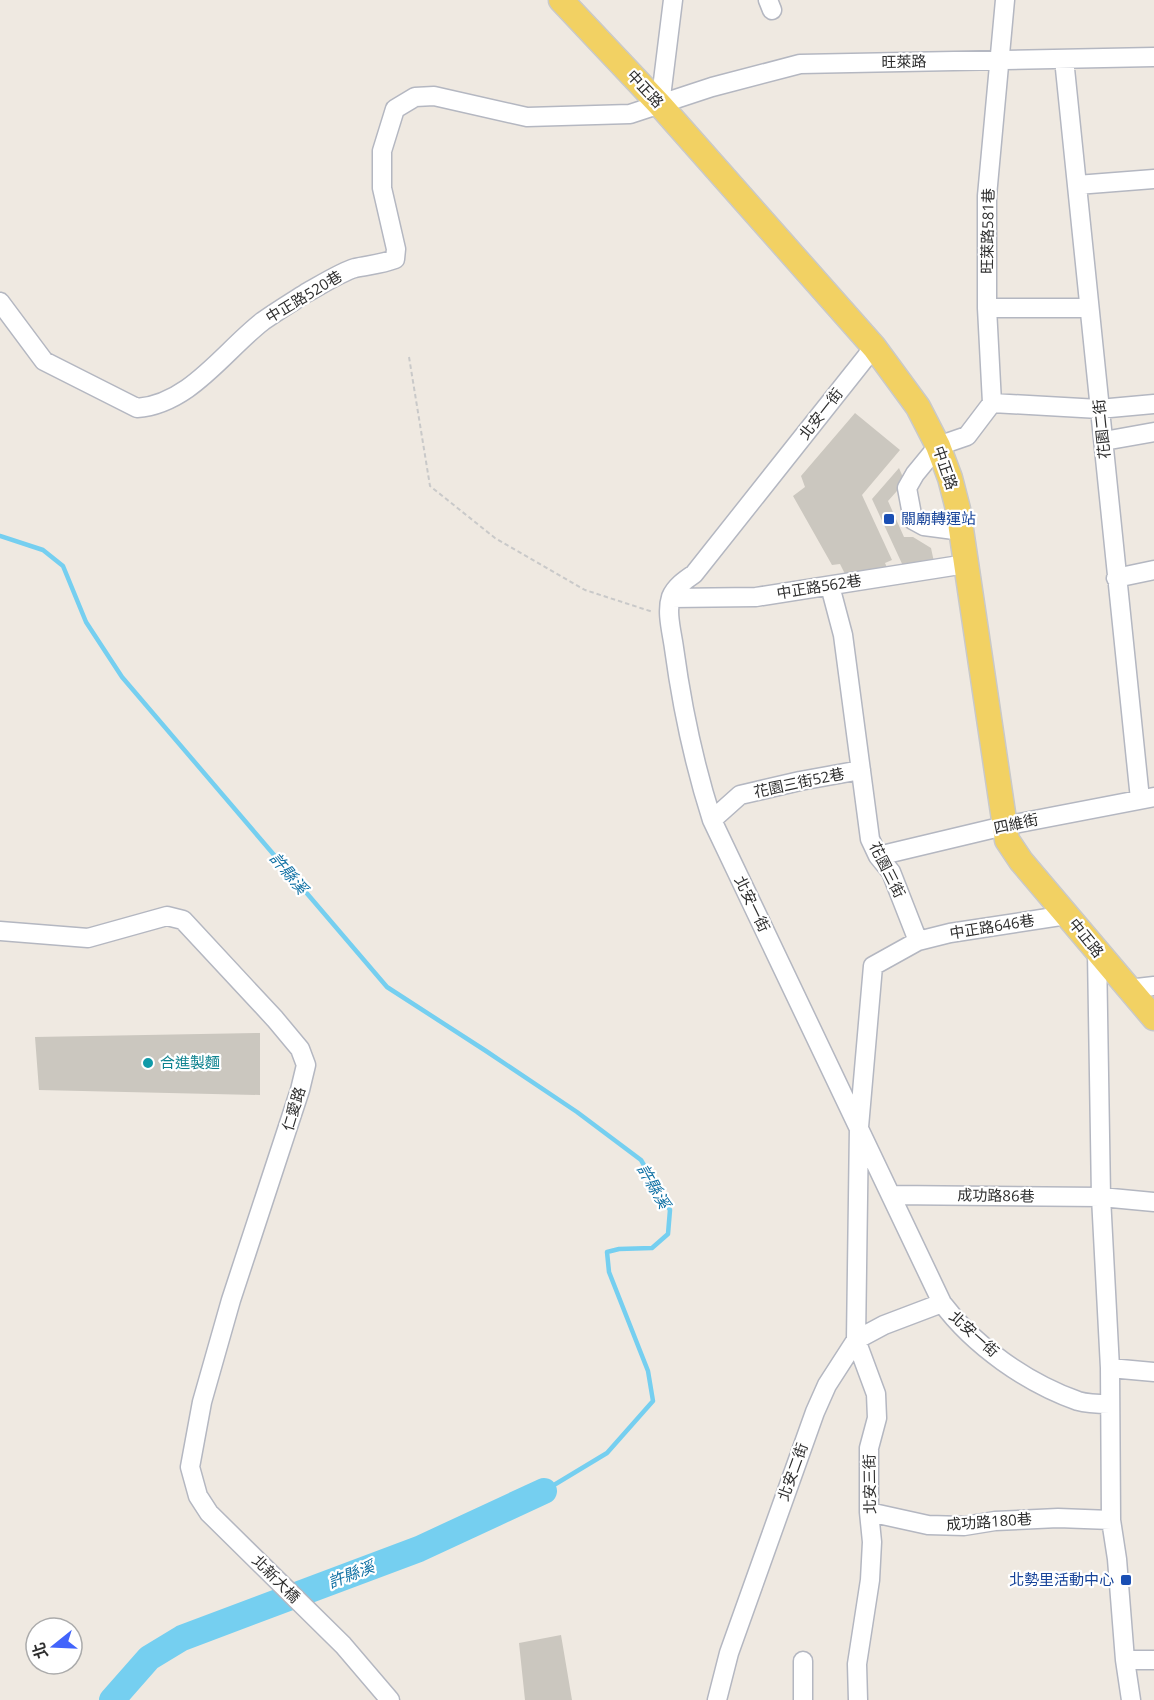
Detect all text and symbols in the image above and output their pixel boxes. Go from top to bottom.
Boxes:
street label: 旺萊路 [881,51,927,71]
street label: 中正路 [623,65,668,112]
street label: 旺萊路581巷 [976,188,998,274]
street label: 中正路520巷 [262,265,345,327]
street label: 北安一街 [794,384,847,443]
street label: 花園二街 [1088,398,1114,460]
street label: 中正路 [929,443,963,492]
place label: 關廟轉運站 [901,508,976,528]
marker: 關廟轉運站 [882,512,896,526]
street label: 中正路562巷 [775,569,863,603]
street label: 花園三街52巷 [752,763,846,801]
street label: 四維街 [992,809,1040,837]
street label: 花園三街 [865,838,910,901]
water label: 許縣溪 [265,848,314,900]
street label: 北安一街 [731,872,775,935]
street label: 中正路646巷 [948,909,1036,943]
street label: 中正路 [1065,914,1109,961]
place label: 合進製麵 [160,1052,220,1072]
marker: 合進製麵 [141,1056,155,1070]
street label: 仁愛路 [277,1084,309,1133]
water label: 許縣溪 [632,1160,677,1214]
street label: 成功路86巷 [957,1184,1035,1206]
street label: 北安一街 [946,1306,1004,1361]
street label: 北安二街 [772,1440,812,1503]
street label: 北安三街 [858,1454,880,1514]
street label: 成功路180巷 [945,1508,1032,1534]
street label: 北新大橋 [248,1550,305,1607]
water label: 許縣溪 [325,1554,379,1593]
place label: 北勢里活動中心 [1009,1569,1114,1589]
marker: 北勢里活動中心 [1119,1573,1133,1587]
north arrow [24,1616,84,1676]
text: 北 [27,1640,53,1662]

